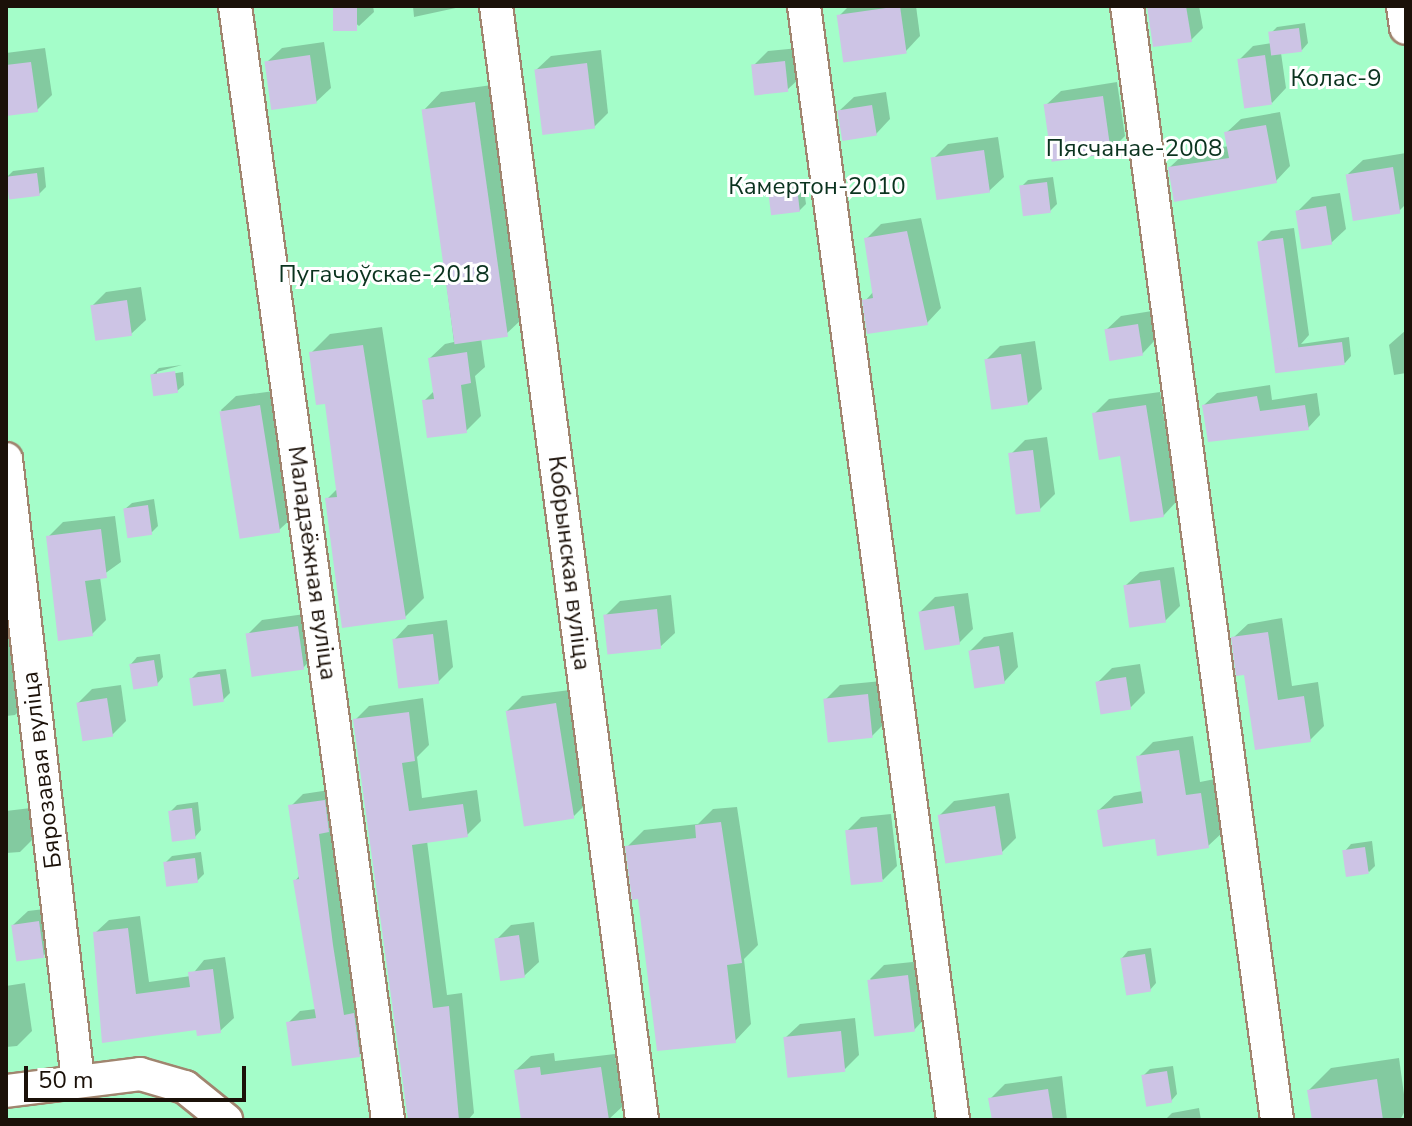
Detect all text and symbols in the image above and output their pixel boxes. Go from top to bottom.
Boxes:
park label: Колас-9 [1290,65,1382,93]
park label: Пясчанае-2008 [1046,135,1222,163]
park label: Камертон-2010 [728,173,906,201]
park label: Пугачоўскае-2018 [278,261,490,289]
street label: Маладзёжная вуліца [281,444,343,682]
street label: Кобрынская вуліца [542,454,596,672]
street label: Бярозавая вуліца [16,670,68,870]
scale bar [28,1050,250,1100]
text: 50 m [38,1064,94,1096]

